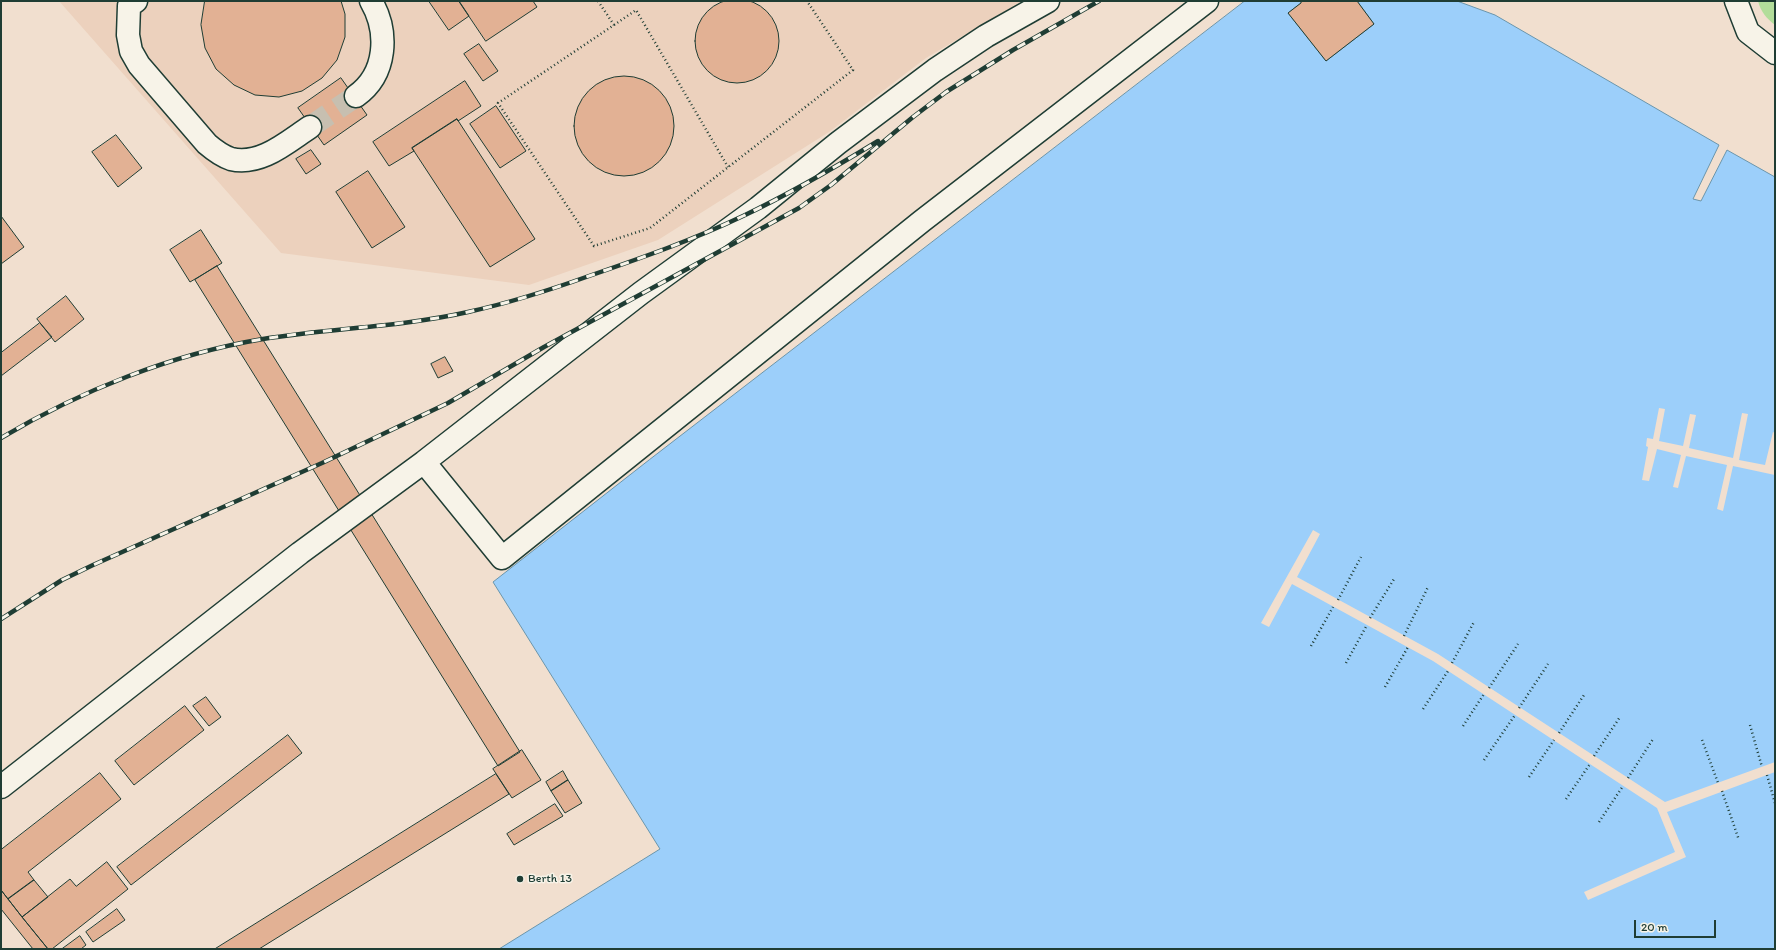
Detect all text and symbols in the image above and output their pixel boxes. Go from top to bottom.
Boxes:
place label: Berth 13 [528,872,572,886]
marker: Berth 13 [515,874,525,884]
scale bar [1636,912,1718,938]
text: 20 m [1641,920,1668,934]

